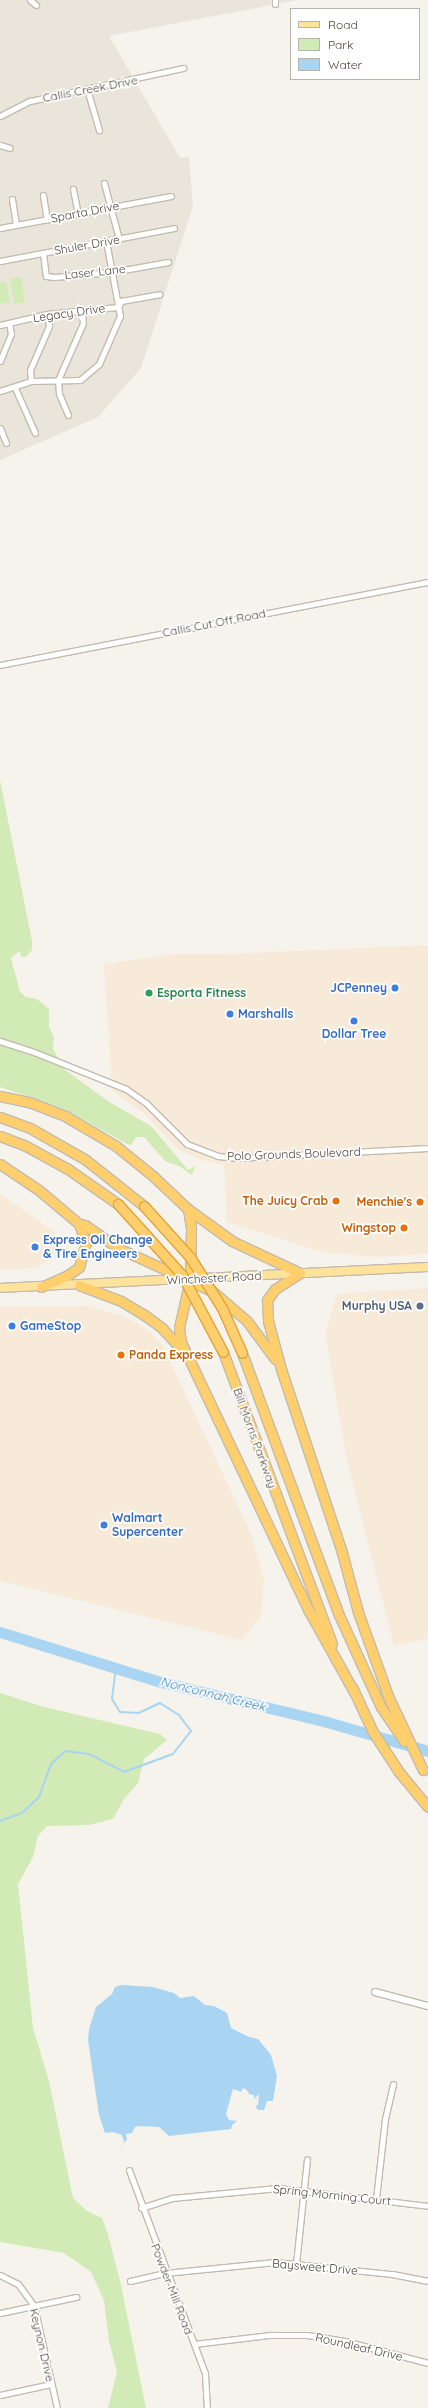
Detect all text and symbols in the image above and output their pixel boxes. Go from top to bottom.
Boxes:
legend [290,8,420,80]
text: Road [328,17,358,32]
text: Park [328,37,353,52]
text: Water [328,57,362,72]
street label: Callis Creek Drive [41,73,139,105]
street label: Sparta Drive [50,198,120,226]
street label: Shuler Drive [53,232,121,258]
street label: Laser Lane [64,262,126,282]
street label: Legacy Drive [32,301,106,325]
street label: Callis Cut Off Road [161,606,267,640]
place label: JCPenney [330,981,387,995]
marker: JCPenney [390,983,400,993]
place label: Esporta Fitness [157,986,246,1000]
marker: Esporta Fitness [144,988,154,998]
place label: Marshalls [238,1007,293,1021]
marker: Marshalls [225,1009,235,1019]
marker: Dollar Tree [349,1016,359,1026]
place label: Dollar Tree [322,1027,386,1041]
street label: Polo Grounds Boulevard [227,1144,361,1164]
place label: The Juicy Crab [242,1194,328,1208]
place label: Menchie's [356,1195,412,1209]
marker: The Juicy Crab [331,1196,341,1206]
marker: Menchie's [415,1197,425,1207]
place label: Wingstop [342,1221,396,1235]
marker: Wingstop [399,1223,409,1233]
place label: Express Oil Change & Tire Engineers [43,1233,152,1261]
marker: Express Oil Change & Tire Engineers [30,1242,40,1252]
street label: Winchester Road [166,1268,262,1288]
place label: Murphy USA [342,1299,412,1313]
marker: Murphy USA [415,1301,425,1311]
place label: GameStop [20,1319,81,1333]
marker: GameStop [7,1321,17,1331]
place label: Panda Express [129,1348,213,1362]
marker: Panda Express [116,1350,126,1360]
street label: Bill Morris Parkway [230,1386,280,1490]
place label: Walmart Supercenter [112,1511,183,1539]
marker: Walmart Supercenter [99,1520,109,1530]
water label: Nonconnah Creek [159,1673,267,1715]
street label: Spring Morning Court [272,2182,392,2208]
street label: Powder Mill Road [148,2241,196,2337]
street label: Baysweet Drive [271,2256,359,2278]
street label: Keynon Drive [27,2307,57,2383]
street label: Roundleaf Drive [314,2330,404,2364]

